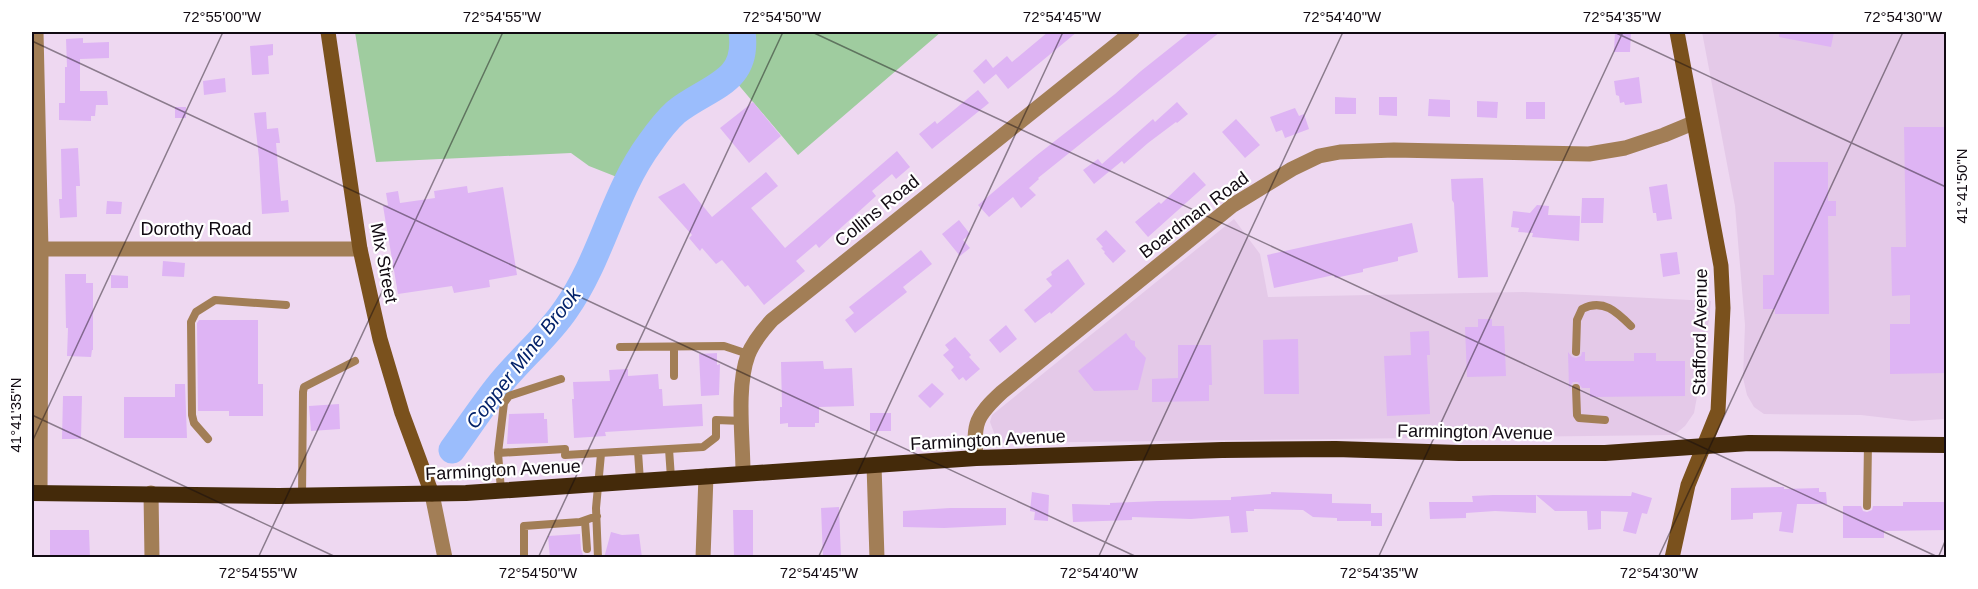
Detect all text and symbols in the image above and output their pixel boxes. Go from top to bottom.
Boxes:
text: 72°55'00"W [183,8,262,25]
text: 72°54'55"W [463,8,542,25]
text: 72°54'50"W [743,8,822,25]
text: 72°54'45"W [1023,8,1102,25]
text: 72°54'40"W [1303,8,1382,25]
text: 72°54'35"W [1583,8,1662,25]
text: 72°54'30"W [1864,8,1943,25]
text: 41°41'50"N [1953,148,1970,224]
street label: Boardman Road [1136,168,1252,262]
street label: Collins Road [831,171,923,251]
street label: Dorothy Road [140,219,252,239]
street label: Mix Street [366,221,402,305]
street label: Stafford Avenue [1689,268,1711,396]
water label: Copper Mine Brook [461,283,585,433]
text: 41°41'35"N [7,377,24,453]
street label: Farmington Avenue [1397,421,1553,443]
street label: Farmington Avenue [910,426,1066,454]
street label: Farmington Avenue [425,456,581,484]
text: 72°54'55"W [219,564,298,581]
text: 72°54'50"W [499,564,578,581]
text: 72°54'45"W [780,564,859,581]
text: 72°54'40"W [1060,564,1139,581]
text: 72°54'35"W [1340,564,1419,581]
text: 72°54'30"W [1620,564,1699,581]

